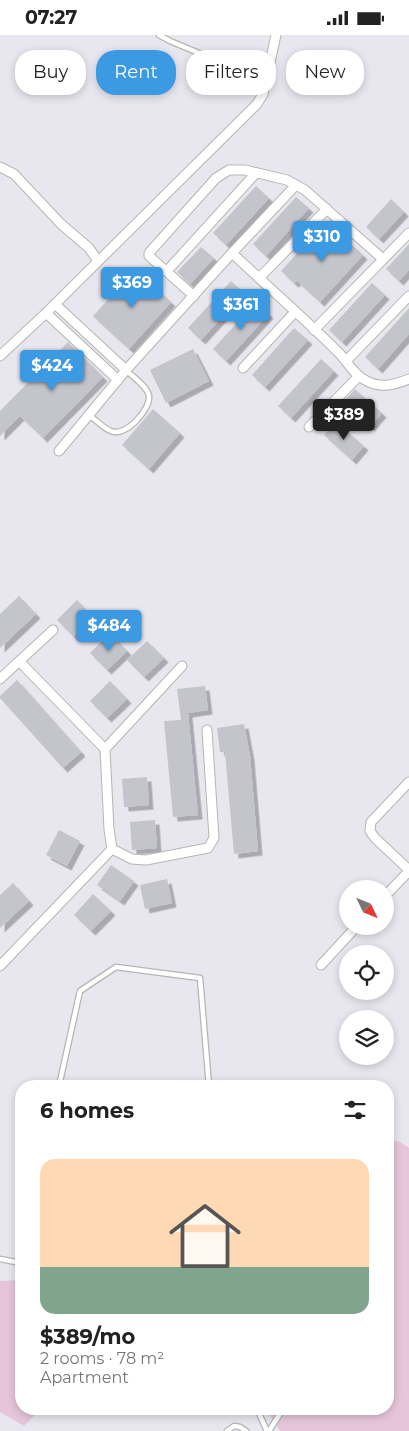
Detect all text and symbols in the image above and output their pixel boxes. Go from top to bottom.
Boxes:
text: 07:27 [25,6,77,29]
chip: Buy [15,50,86,95]
chip: Rent [96,50,176,95]
chip: Filters [186,50,276,95]
chip: New [286,50,364,95]
pin: $310 [292,221,352,263]
text: $310 [304,227,340,246]
pin: $369 [102,267,162,309]
text: $369 [112,273,152,292]
pin: $361 [211,289,271,331]
text: $361 [223,295,259,314]
pin: $424 [22,349,82,392]
text: $424 [31,356,73,375]
pin: $389 [314,399,374,441]
text: $389 [324,405,364,424]
pin: $484 [79,609,139,652]
text: $484 [87,616,131,635]
north arrow [339,880,394,935]
map controls [339,880,394,1065]
button: locate [339,945,394,1000]
button: layers [339,1010,394,1065]
icon: filters [341,1096,369,1124]
text: 6 homes [40,1098,134,1123]
icon: home [160,1191,250,1281]
text: $389/mo [40,1324,135,1349]
text: 2 rooms · 78 m² [40,1349,164,1368]
text: Apartment [40,1368,129,1387]

